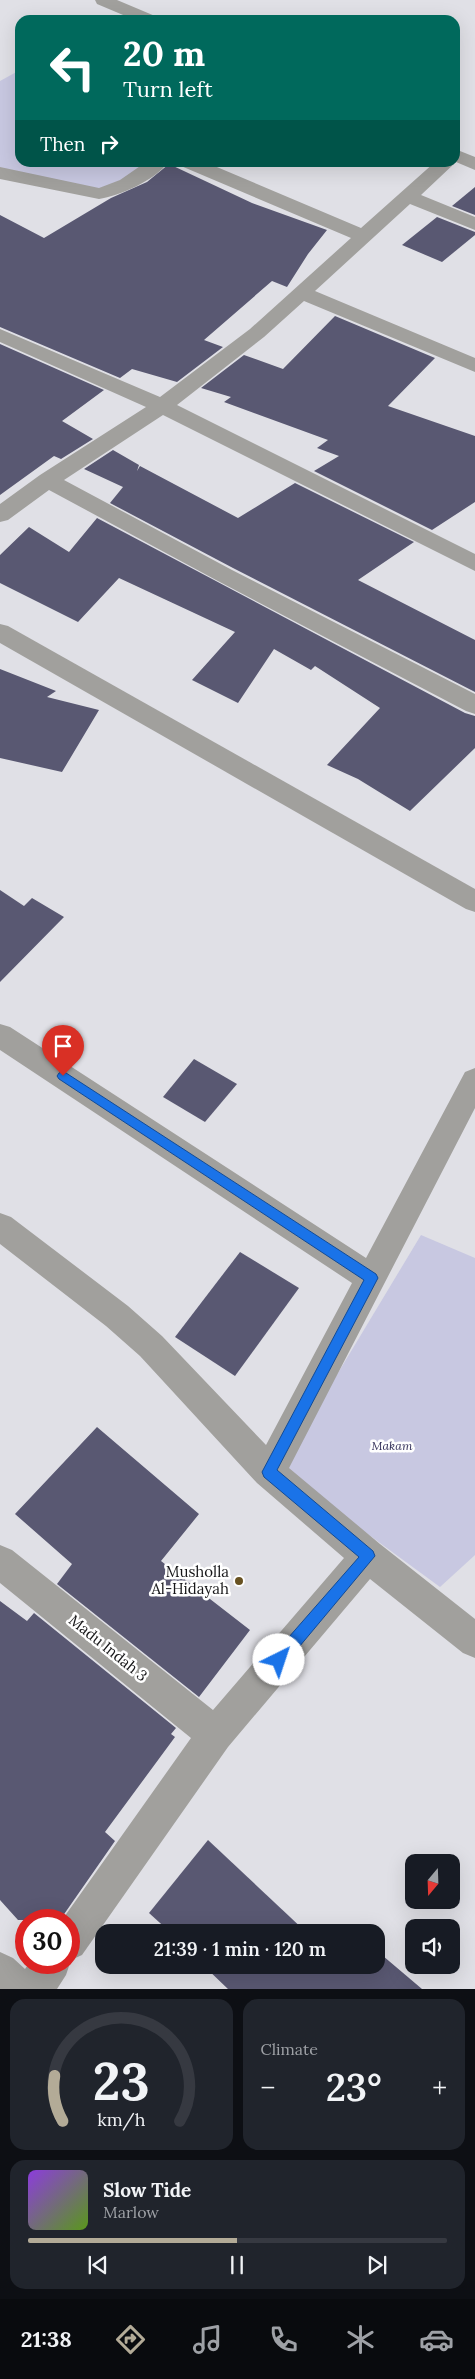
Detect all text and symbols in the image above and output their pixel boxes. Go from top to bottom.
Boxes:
text: 20 m [123,31,205,76]
icon: left [40,35,105,100]
text: Turn left [123,75,213,103]
icon: right [95,130,123,158]
text: Then [40,132,85,156]
pin [42,1025,84,1076]
icon: arrive [49,1032,77,1060]
park label: Makam [372,1438,413,1453]
place label: Musholla Al-Hidayah [150,1562,229,1598]
marker: Musholla Al-Hidayah [233,1575,245,1587]
street label: Madu Indah 3 [65,1610,151,1685]
position arrow [252,1633,304,1685]
north arrow [405,1854,460,1909]
map controls [405,1854,460,1974]
speed limit sign: 30 [15,1909,80,1974]
button: sound [405,1919,460,1974]
text: 21:39 · 1 min · 120 m [154,1937,326,1961]
text: Climate [261,2039,318,2059]
text: 23 [93,2048,150,2114]
text: 23° [326,2063,382,2111]
text: − [261,2070,275,2106]
text: + [432,2070,447,2106]
text: km/h [97,2108,146,2131]
text: Slow Tide [103,2178,191,2202]
text: Marlow [103,2202,159,2222]
icon: previous [84,2251,112,2279]
icon: pause [223,2251,251,2279]
icon: next [363,2251,391,2279]
icon: directions [113,2322,148,2357]
icon: music [190,2322,225,2357]
icon: phone [266,2322,301,2357]
icon: climate [343,2322,378,2357]
icon: car [419,2322,454,2357]
text: 21:38 [21,2325,72,2353]

